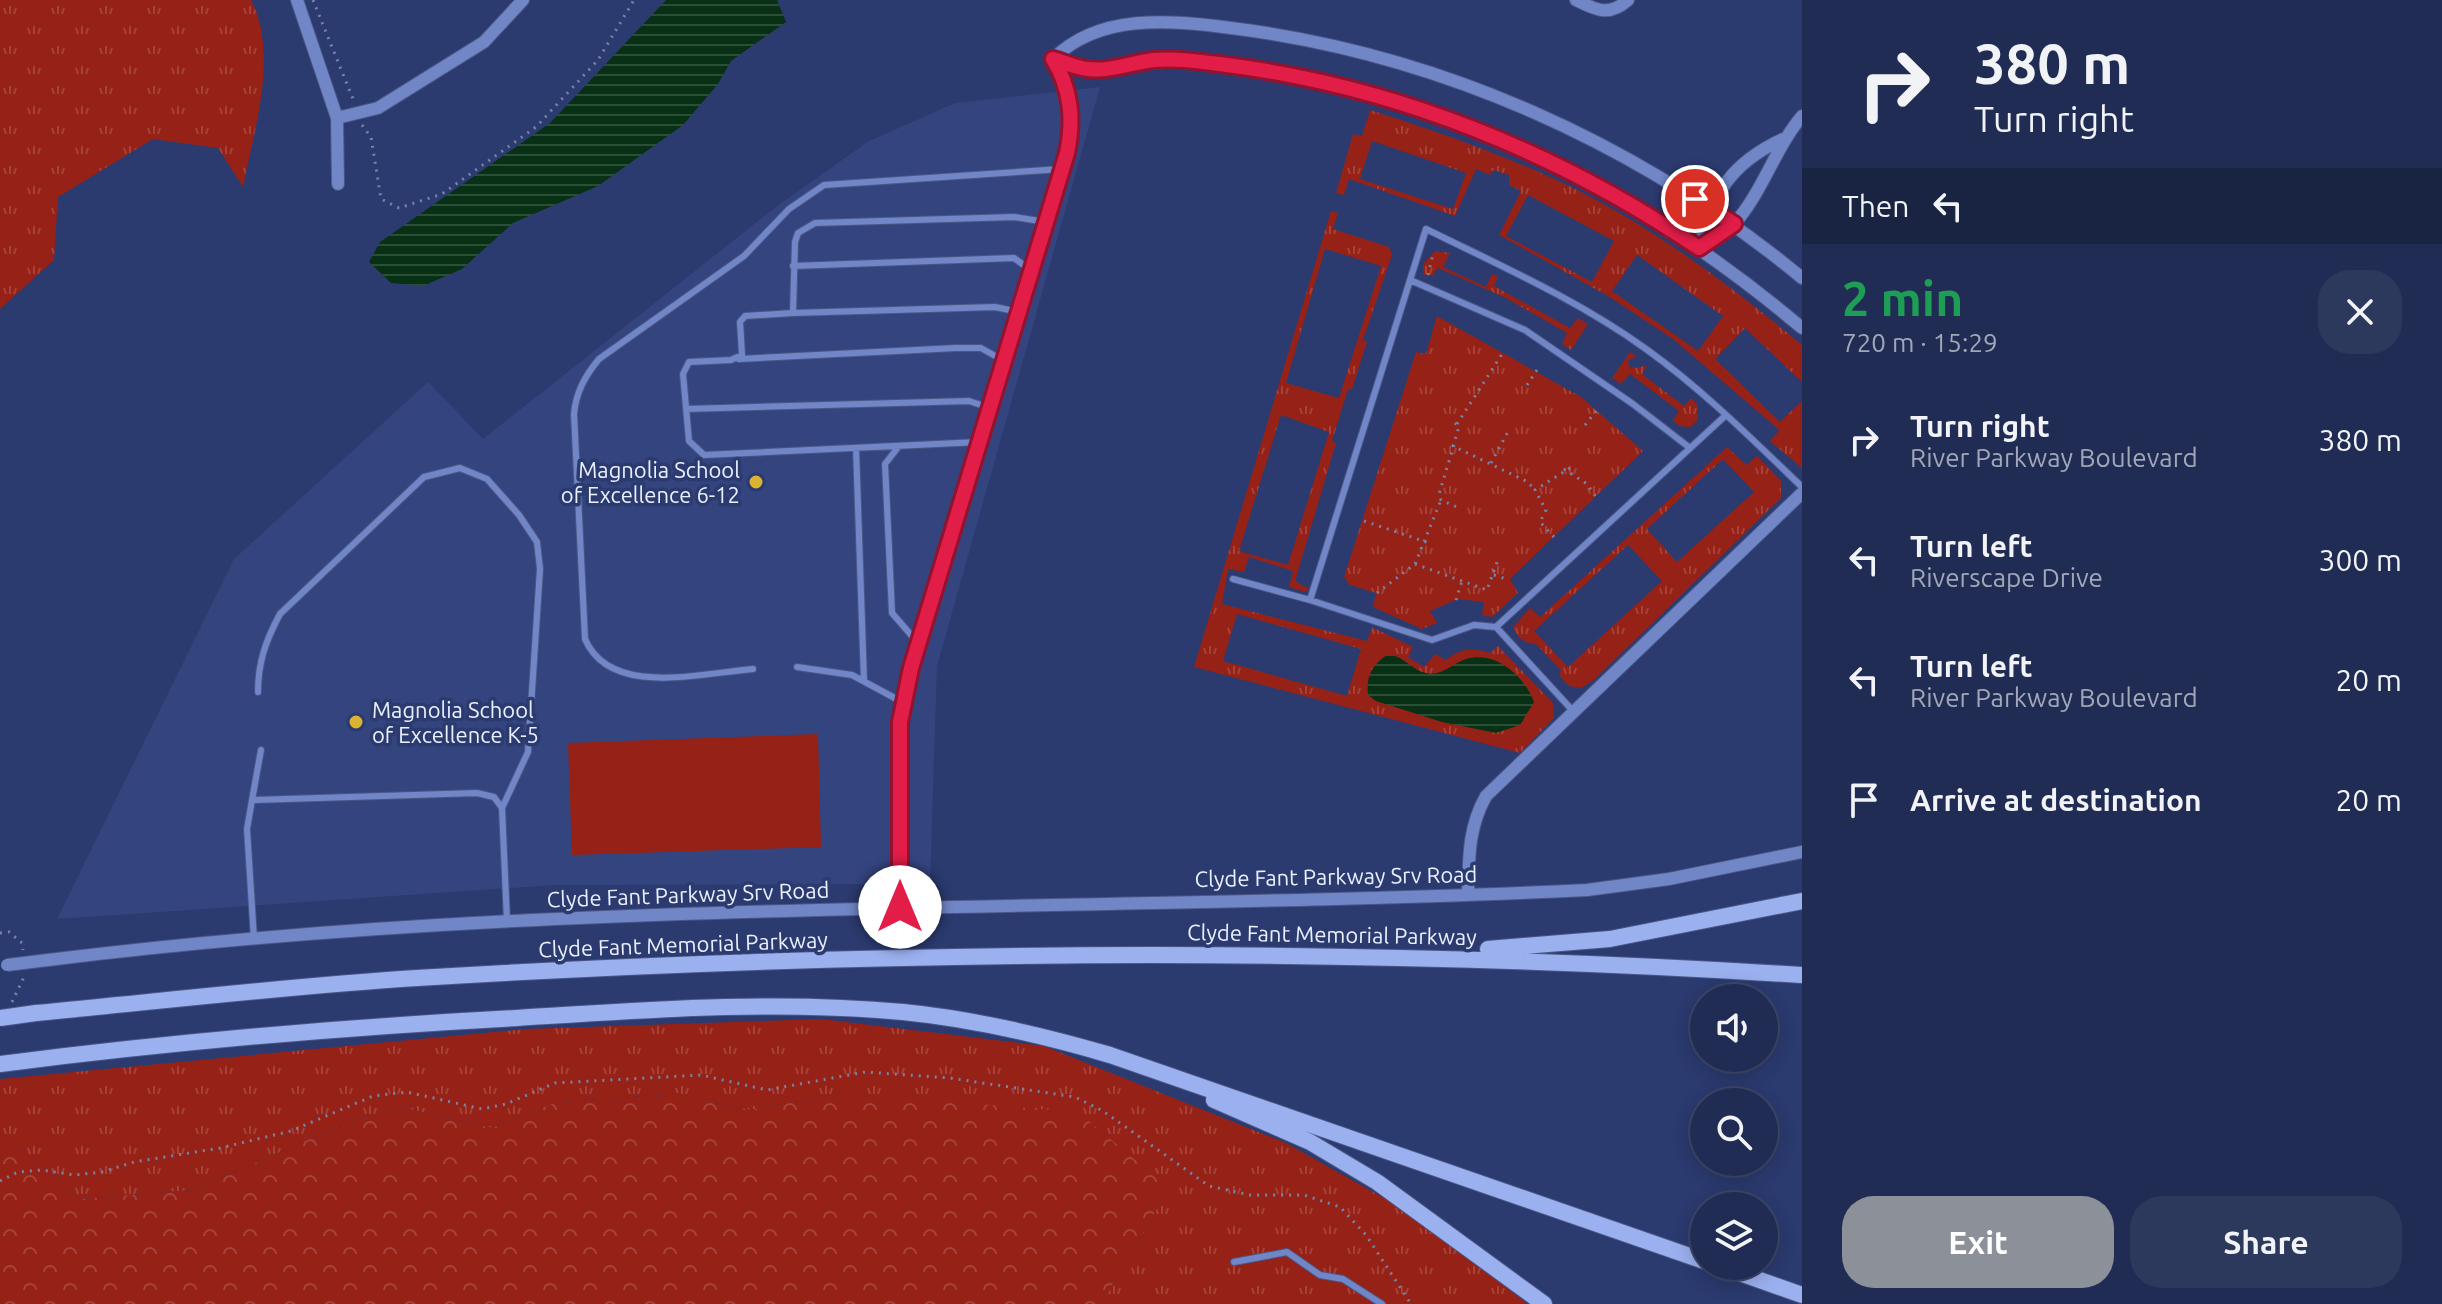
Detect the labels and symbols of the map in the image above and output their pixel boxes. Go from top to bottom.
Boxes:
pin [1661,165,1729,233]
place label: Magnolia School of Excellence 6-12 [561,457,740,507]
marker: Magnolia School of Excellence 6-12 [747,473,765,491]
place label: Magnolia School of Excellence K-5 [372,697,539,747]
marker: Magnolia School of Excellence K-5 [347,713,365,731]
street label: Clyde Fant Parkway Srv Road [1194,861,1478,891]
position arrow [858,865,942,949]
street label: Clyde Fant Parkway Srv Road [546,877,830,911]
street label: Clyde Fant Memorial Parkway [1187,919,1477,949]
street label: Clyde Fant Memorial Parkway [538,926,829,962]

